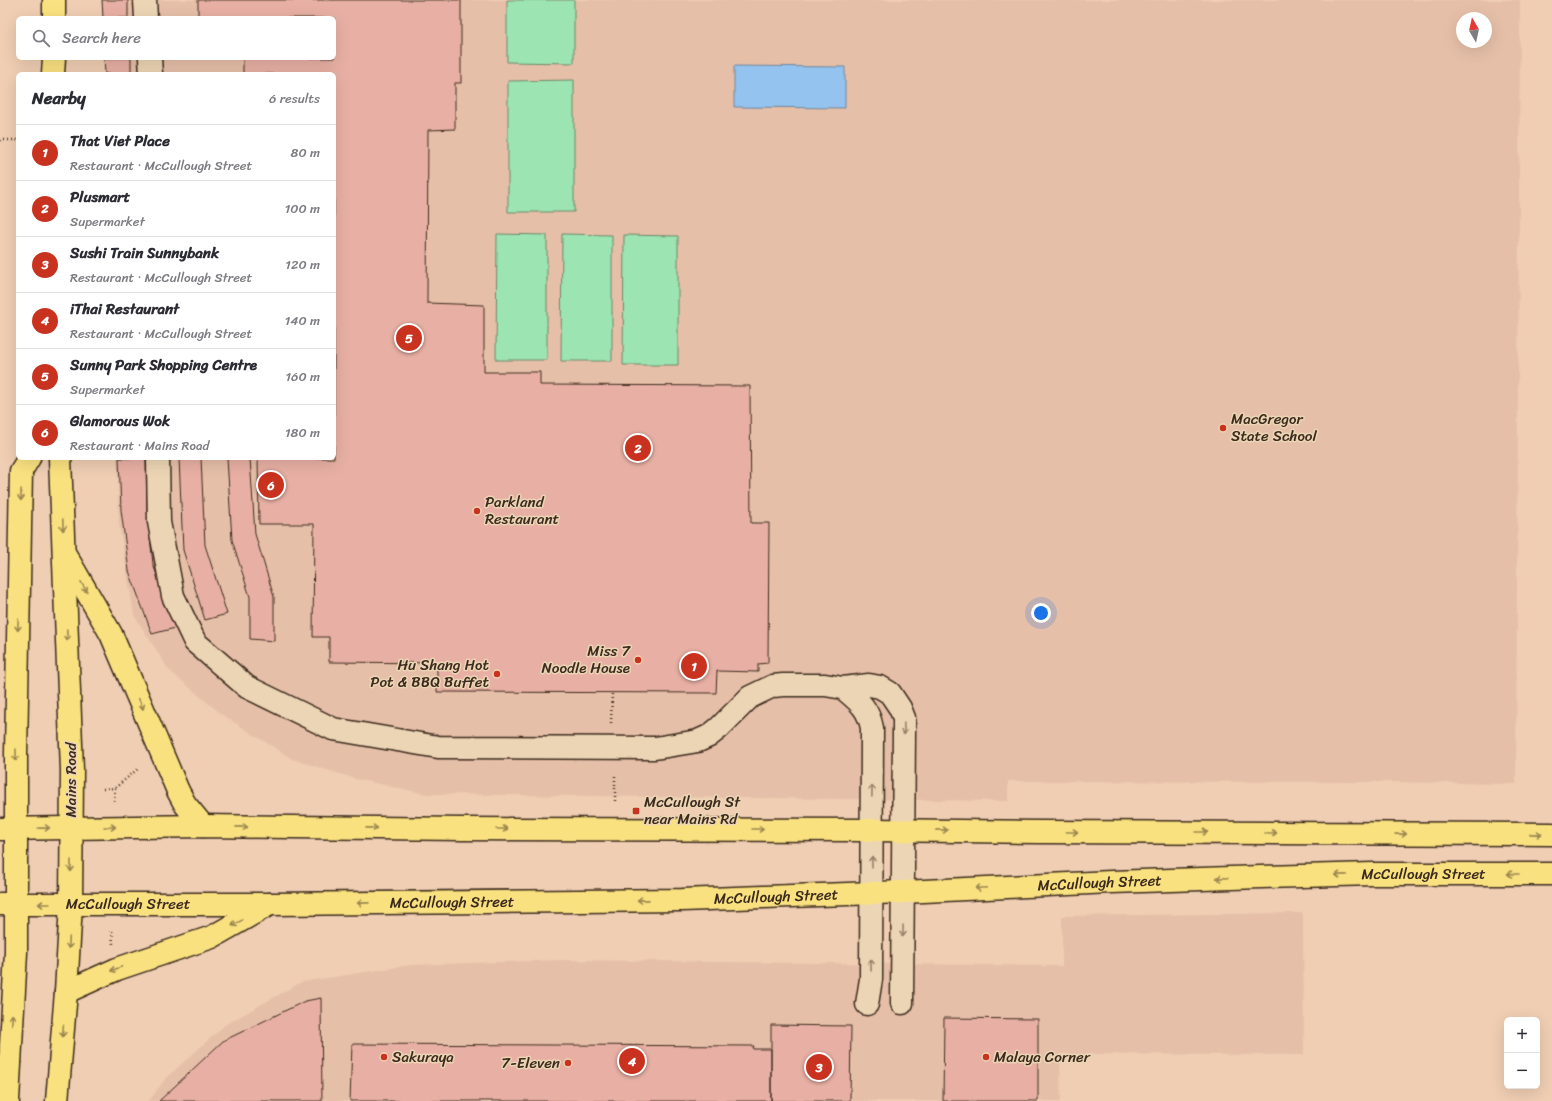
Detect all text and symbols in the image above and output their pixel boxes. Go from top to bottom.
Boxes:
north arrow [1456,12,1492,48]
search box [16,16,336,60]
text: Search here [62,25,141,51]
icon: search [30,27,52,49]
text: Nearby [32,83,86,113]
text: 6 results [269,87,320,110]
text: That Viet Place [70,128,170,154]
text: 1 [42,141,48,164]
text: 80 m [291,141,320,164]
text: Restaurant · McCullough Street [70,154,252,177]
text: Plusmart [70,184,130,210]
text: 2 [41,197,49,220]
text: 100 m [285,197,320,220]
text: Supermarket [70,210,145,233]
text: Sushi Train Sunnybank [70,240,219,266]
text: 3 [41,253,49,276]
text: 120 m [285,253,320,276]
text: Restaurant · McCullough Street [70,266,252,289]
text: iThai Restaurant [70,296,179,322]
text: 4 [41,309,49,332]
text: 140 m [285,309,320,332]
text: Restaurant · McCullough Street [70,322,252,345]
pin: 5 [396,323,422,353]
text: Sunny Park Shopping Centre [70,352,257,378]
text: 5 [41,365,49,388]
text: 160 m [285,365,320,388]
text: Supermarket [70,378,145,401]
place label: MacGregor State School [1231,406,1317,449]
text: Glamorous Wok [70,408,170,434]
text: 6 [41,421,49,444]
text: 180 m [285,421,320,444]
marker: MacGregor State School [1218,423,1228,433]
pin: 2 [625,433,651,463]
text: Restaurant · Mains Road [70,434,209,457]
pin: 6 [258,470,284,500]
one-way arrow [17,488,25,501]
place label: Parkland Restaurant [485,489,560,532]
marker: Parkland Restaurant [472,506,482,516]
one-way arrow [59,518,67,531]
one-way arrow [80,581,88,593]
your location [1031,603,1051,623]
one-way arrow [14,618,22,631]
one-way arrow [63,628,71,641]
place label: Miss 7 Noodle House [541,638,631,681]
pin: 1 [681,651,707,681]
place label: Hu Shang Hot Pot & BBQ Buffet [370,652,489,695]
marker: Miss 7 Noodle House [633,655,643,665]
marker: Hu Shang Hot Pot & BBQ Buffet [492,669,502,679]
one-way arrow [138,697,145,709]
one-way arrow [900,722,908,735]
street label: Mains Road [58,742,84,817]
one-way arrow [12,748,20,761]
one-way arrow [868,785,876,798]
place label: McCullough St near Mains Rd [644,789,741,832]
marker: McCullough St near Mains Rd [631,806,641,816]
one-way arrow [103,823,116,831]
one-way arrow [235,823,248,831]
one-way arrow [37,824,50,832]
one-way arrow [365,824,378,832]
one-way arrow [495,825,508,833]
one-way arrow [751,825,764,833]
one-way arrow [935,826,948,834]
one-way arrow [1065,828,1078,836]
one-way arrow [1195,829,1208,836]
one-way arrow [1264,829,1277,837]
one-way arrow [1394,830,1407,838]
one-way arrow [1529,830,1542,838]
one-way arrow [868,856,876,869]
one-way arrow [67,859,75,872]
street label: McCullough Street [1361,861,1486,887]
street label: McCullough Street [1037,867,1163,899]
one-way arrow [1507,870,1520,878]
one-way arrow [1335,871,1348,879]
one-way arrow [1216,874,1229,882]
street label: McCullough Street [713,881,839,912]
one-way arrow [975,884,988,892]
street label: McCullough Street [390,889,515,916]
street label: McCullough Street [66,891,191,917]
one-way arrow [637,896,650,904]
one-way arrow [357,899,370,907]
one-way arrow [38,900,51,908]
one-way arrow [231,920,243,927]
one-way arrow [899,924,907,937]
one-way arrow [65,936,72,949]
one-way arrow [867,959,875,972]
one-way arrow [111,966,123,974]
one-way arrow [9,1014,16,1027]
map controls [1504,1017,1540,1089]
button: + [1504,1017,1540,1053]
one-way arrow [60,1024,67,1037]
place label: Sakuraya [392,1044,454,1070]
place label: Malaya Corner [994,1044,1091,1070]
pin: 4 [619,1046,645,1076]
place label: 7-Eleven [501,1050,560,1076]
marker: Sakuraya [379,1052,389,1062]
pin: 3 [806,1052,832,1082]
marker: Malaya Corner [981,1052,991,1062]
button: − [1504,1053,1540,1089]
marker: 7-Eleven [563,1058,573,1068]

